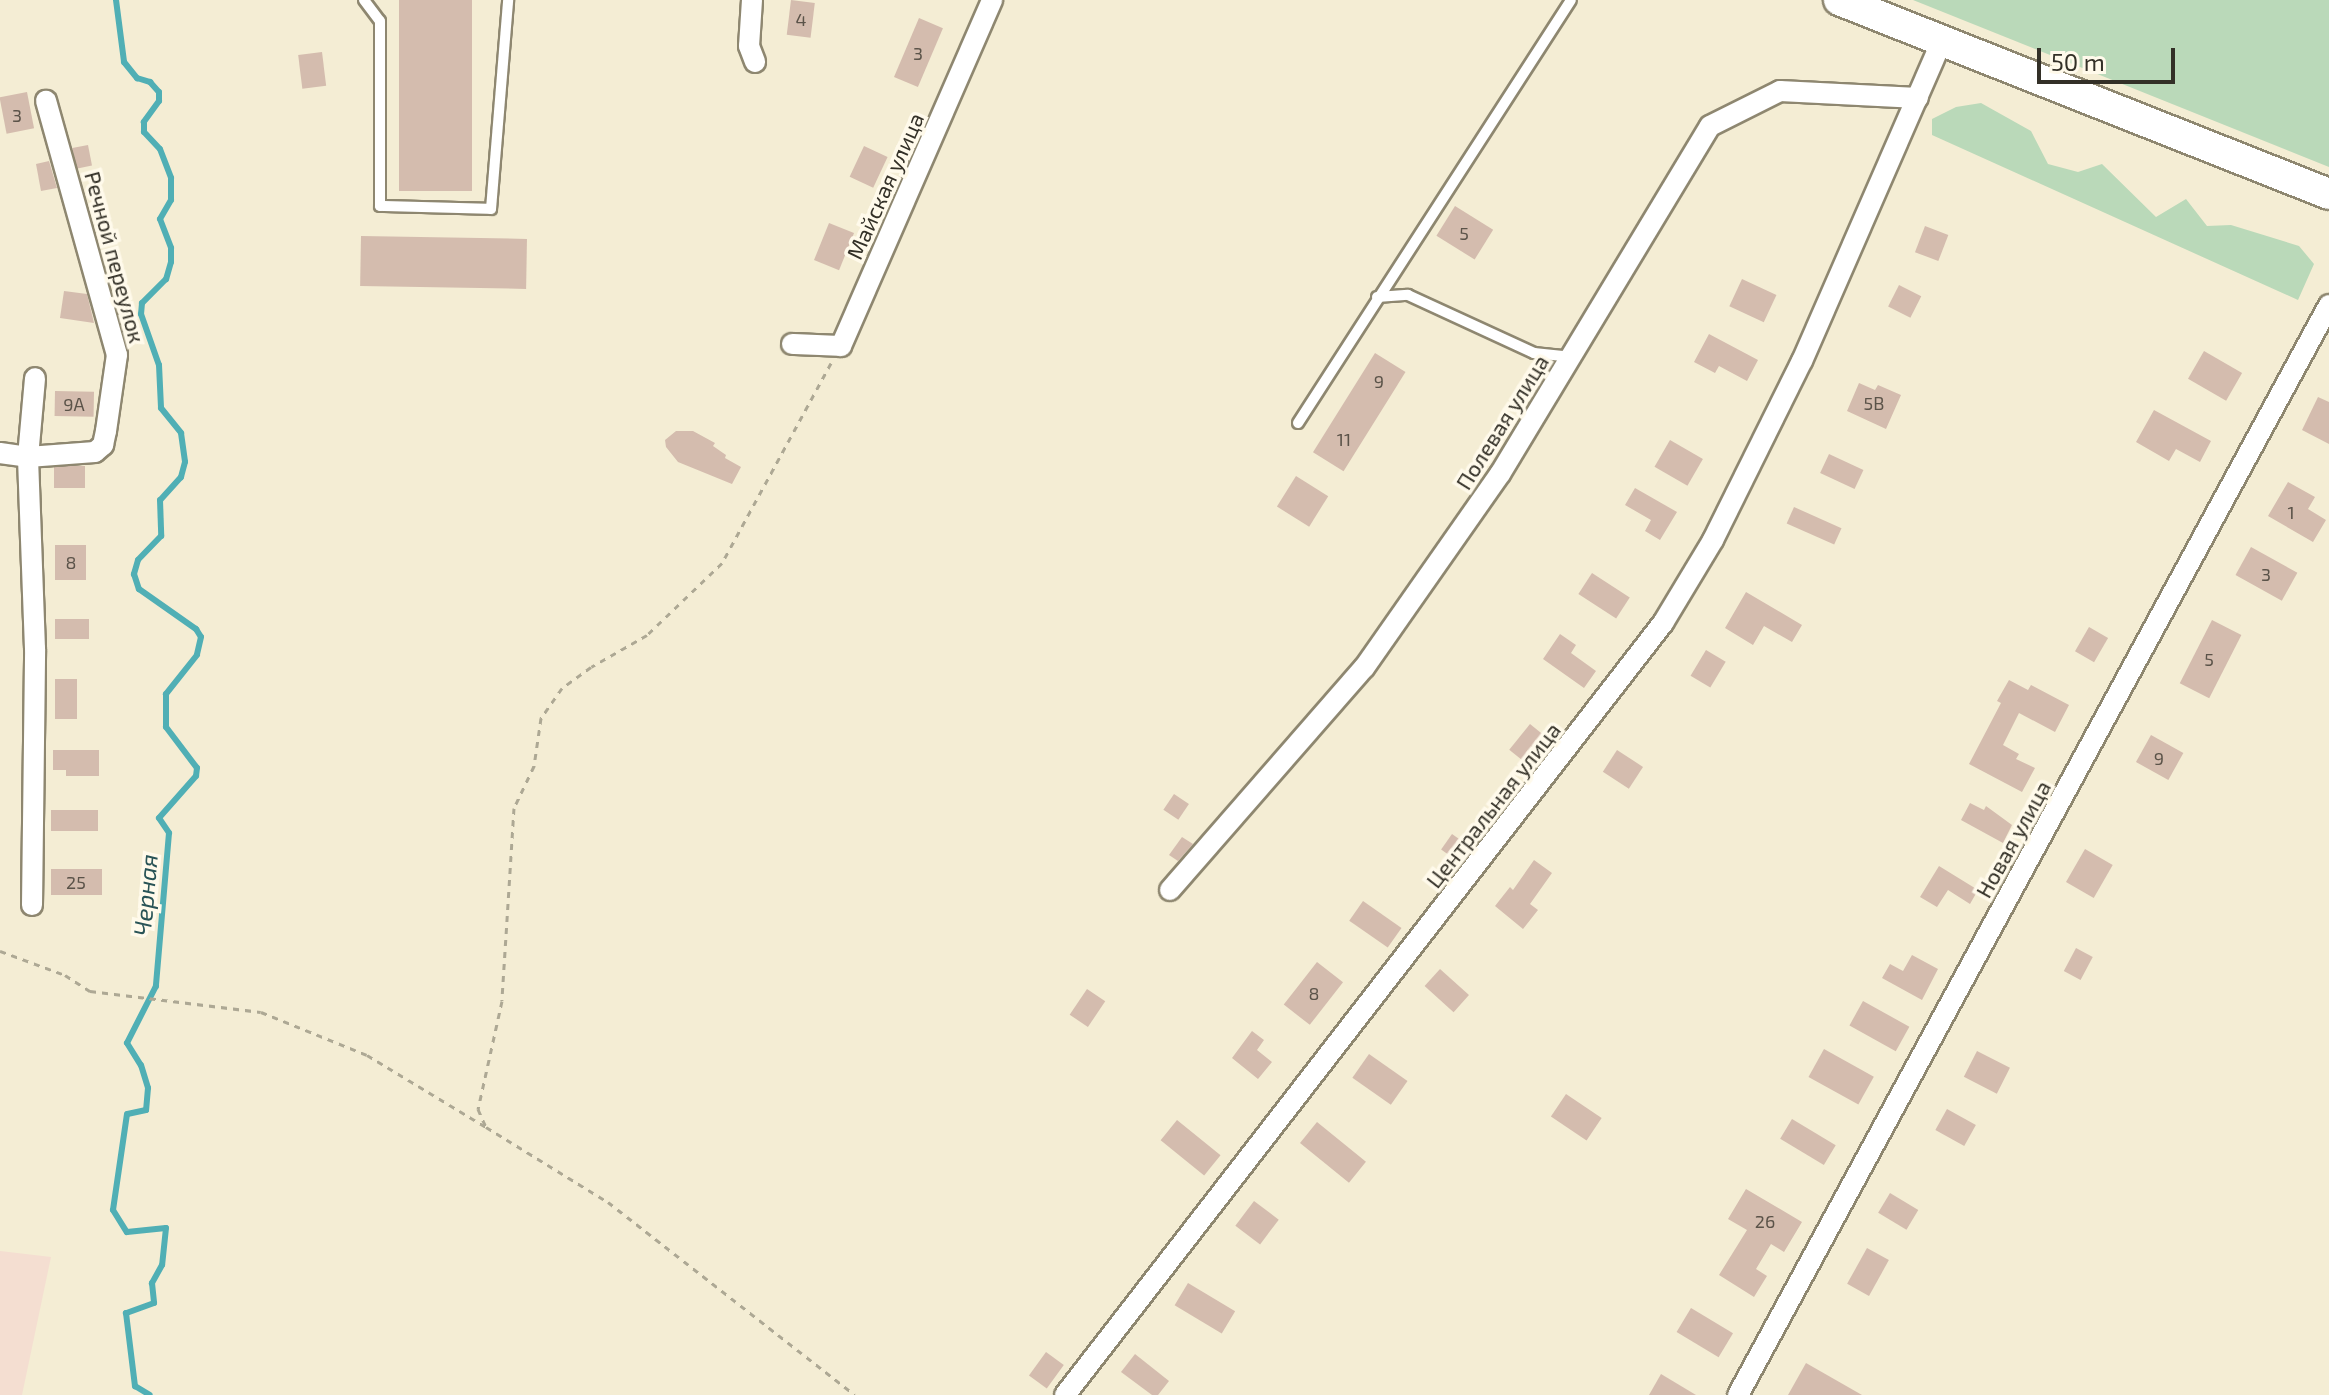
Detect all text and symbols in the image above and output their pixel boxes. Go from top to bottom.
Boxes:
house number: 4 [795,8,807,30]
scale bar [2041,32,2179,82]
house number: 3 [913,42,923,64]
text: 50 m [2051,47,2105,76]
house number: 3 [12,104,22,126]
street label: Майская улица [841,109,929,263]
street label: Речной переулок [79,168,151,346]
house number: 5 [1459,222,1469,244]
street label: Полевая улица [1450,350,1554,494]
house number: 9 [1374,370,1384,392]
house number: 5В [1864,392,1884,414]
house number: 9А [63,393,85,415]
house number: 11 [1337,428,1351,450]
house number: 1 [2287,501,2295,523]
house number: 8 [66,551,76,573]
house number: 3 [2261,563,2271,585]
house number: 5 [2204,648,2214,670]
street label: Центральная улица [1420,717,1566,893]
house number: 9 [2154,747,2164,769]
street label: Новая улица [1970,776,2056,902]
water label: Черная [127,853,163,937]
house number: 25 [66,871,86,893]
house number: 8 [1309,982,1319,1004]
house number: 26 [1755,1210,1775,1232]

